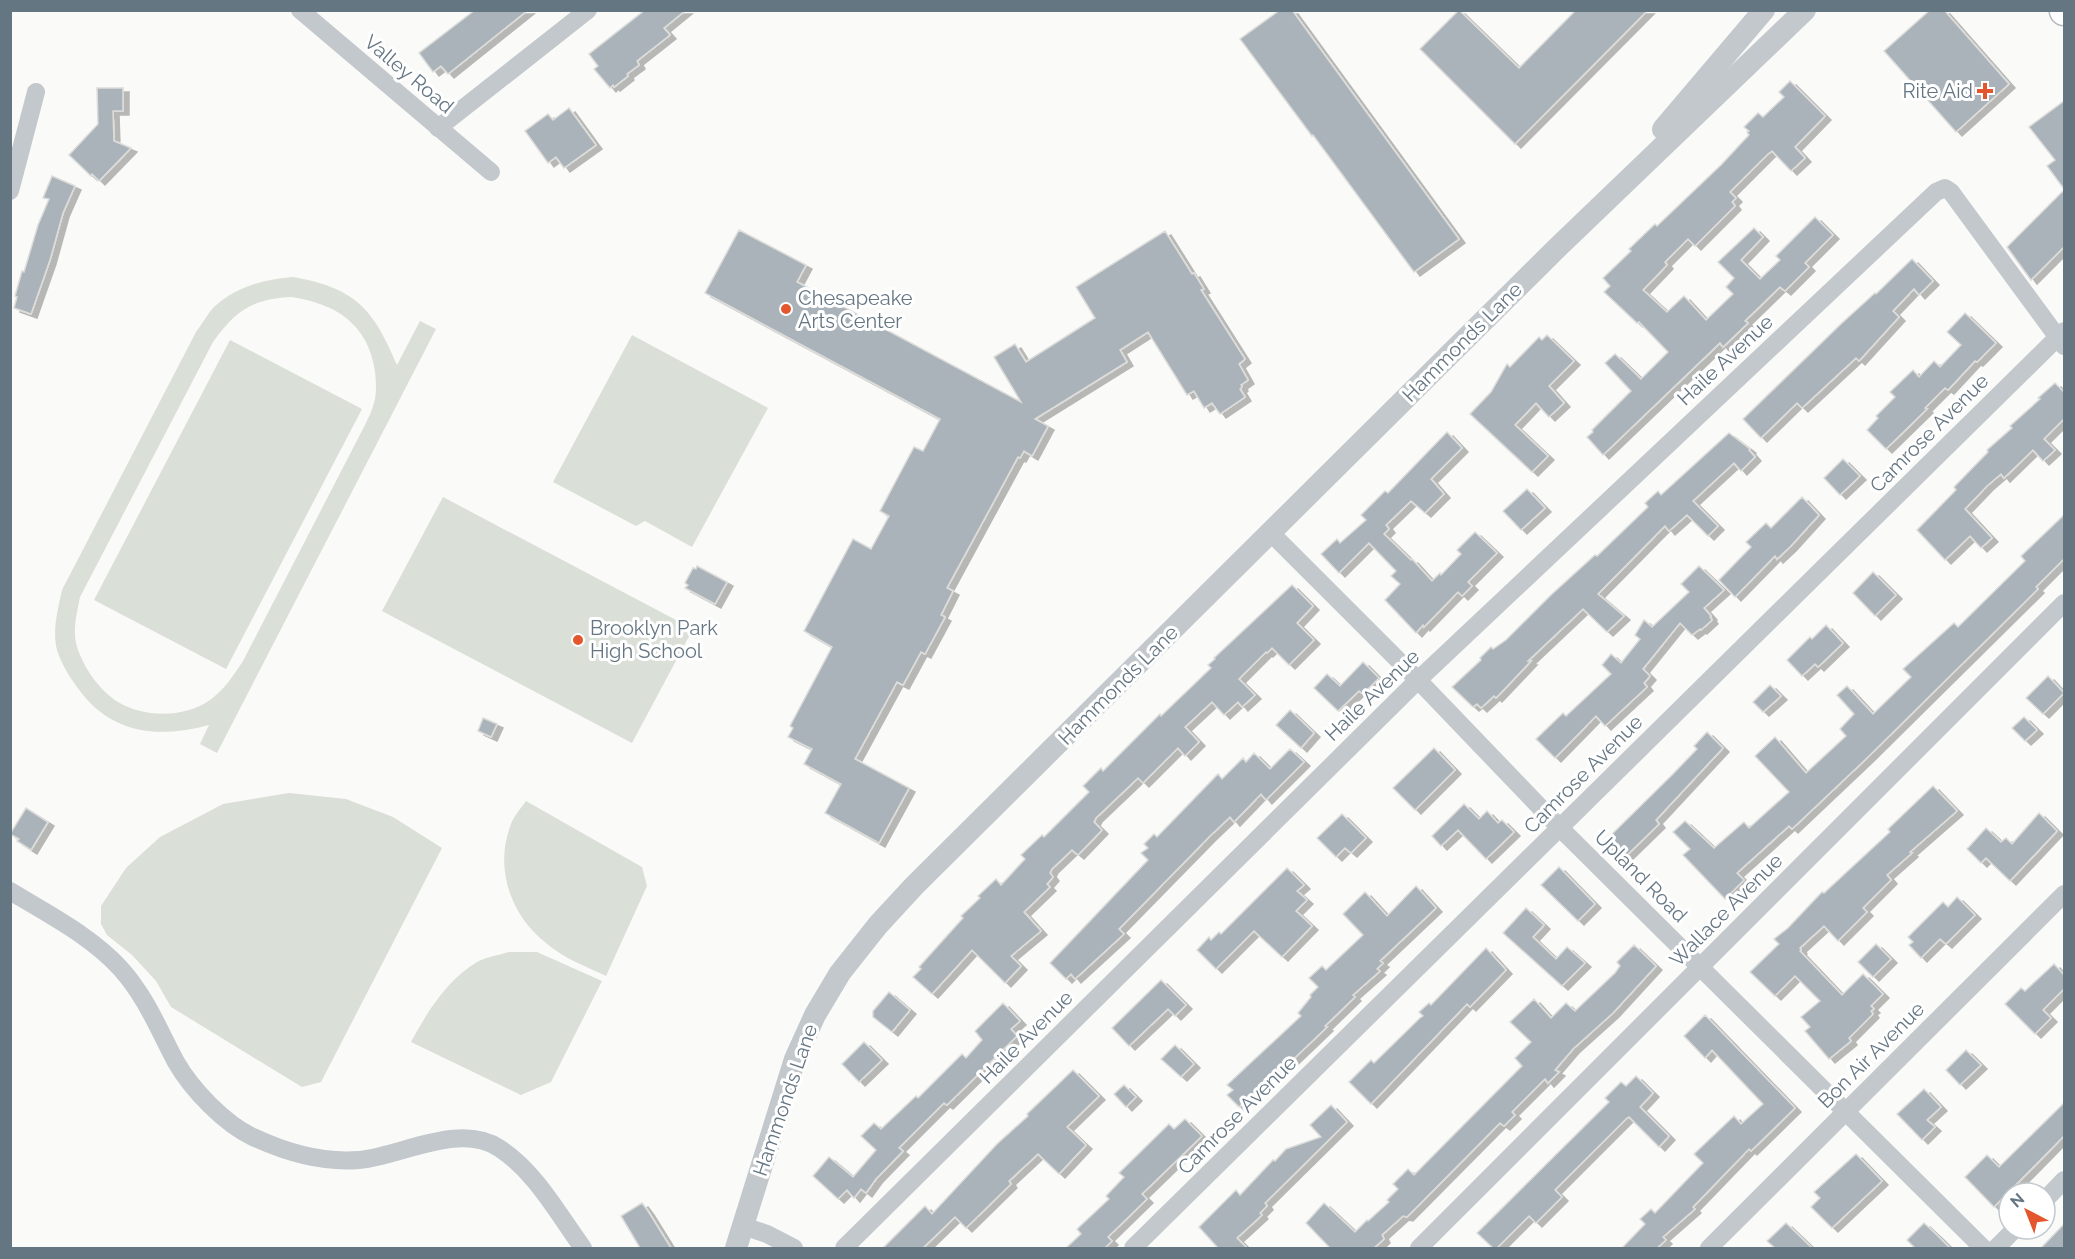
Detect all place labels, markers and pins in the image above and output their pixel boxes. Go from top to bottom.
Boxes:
place label: Rite Aid [1903,79,1973,103]
marker: Rite Aid [1978,84,1992,98]
place label: Chesapeake Arts Center [798,286,913,333]
marker: Chesapeake Arts Center [779,302,793,316]
place label: Brooklyn Park High School [590,616,718,663]
marker: Brooklyn Park High School [571,633,585,647]

